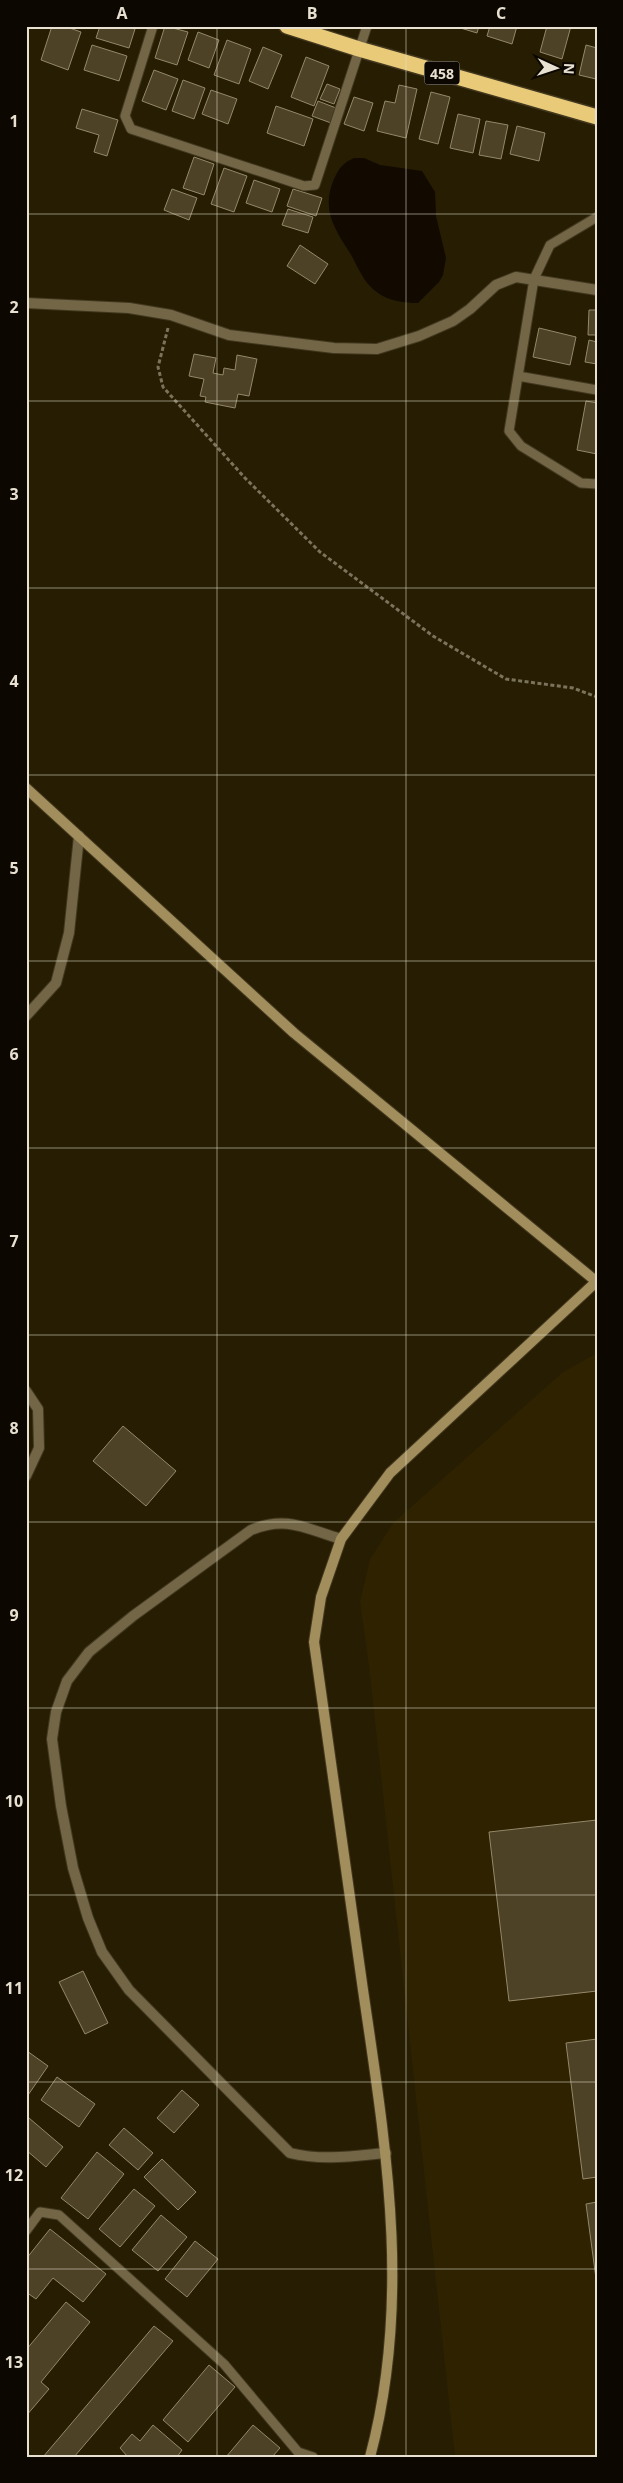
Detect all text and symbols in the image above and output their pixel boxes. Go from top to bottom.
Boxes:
text: A [116,2,128,24]
text: B [307,2,317,24]
text: C [496,2,506,24]
north arrow [530,42,580,92]
road number: 458 [424,62,460,84]
text: N [560,63,579,75]
text: 1 [9,110,19,132]
text: 2 [9,296,19,318]
text: 3 [9,483,19,505]
text: 4 [9,670,19,692]
text: 5 [9,857,19,879]
text: 6 [9,1043,19,1065]
text: 7 [9,1230,19,1252]
text: 8 [9,1417,19,1439]
text: 9 [9,1604,19,1626]
text: 10 [5,1790,23,1812]
text: 11 [5,1977,23,1999]
text: 12 [5,2164,23,2186]
text: 13 [5,2351,23,2373]

